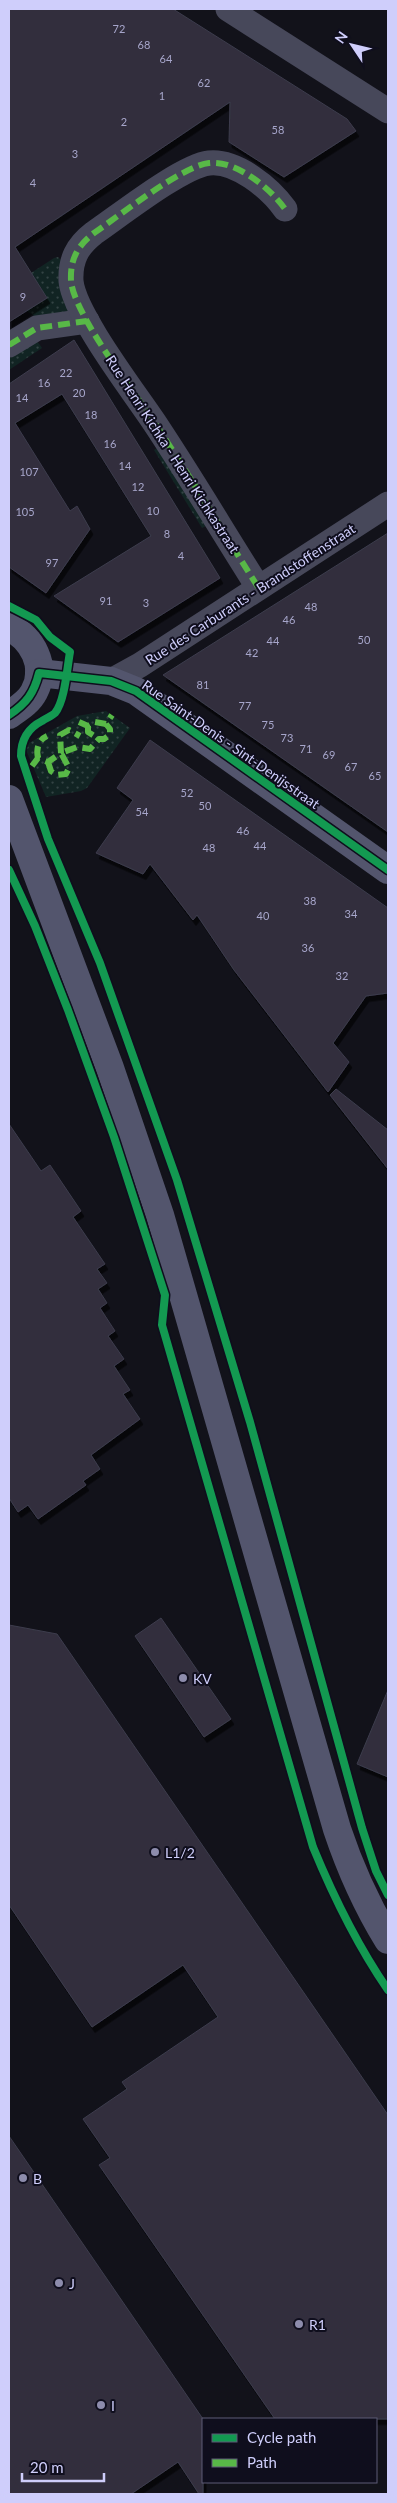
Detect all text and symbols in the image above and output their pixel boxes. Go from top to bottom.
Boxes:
north arrow [327,20,377,70]
house number: 72 [113,22,125,35]
text: N [331,28,351,47]
house number: 68 [138,38,150,51]
house number: 64 [160,52,173,65]
house number: 62 [198,76,210,89]
house number: 1 [159,89,165,102]
house number: 2 [121,115,127,128]
house number: 58 [272,123,284,136]
house number: 3 [72,147,78,160]
house number: 4 [30,176,37,189]
house number: 9 [20,290,26,303]
street label: Rue Henri Kichka - Henri Kichkastraat [103,352,243,556]
house number: 22 [60,366,72,379]
house number: 16 [38,376,50,389]
house number: 20 [73,386,86,399]
house number: 14 [16,391,29,404]
house number: 18 [85,408,97,421]
house number: 16 [104,437,116,450]
house number: 14 [119,459,132,472]
house number: 107 [19,465,39,478]
house number: 12 [132,480,144,493]
house number: 10 [147,504,160,517]
house number: 105 [15,505,35,518]
street label: Rue des Carburants - Brandstoffenstraat [142,520,358,668]
house number: 8 [164,527,170,540]
house number: 4 [178,549,185,562]
house number: 97 [46,556,58,569]
house number: 91 [100,594,112,607]
house number: 3 [143,596,149,609]
house number: 48 [305,600,317,613]
house number: 46 [283,613,295,626]
house number: 50 [358,633,371,646]
house number: 44 [267,634,280,647]
house number: 42 [246,646,258,659]
street label: Rue Saint-Denis - Sint-Denijsstraat [139,676,323,812]
house number: 81 [197,678,209,691]
house number: 77 [239,699,251,712]
house number: 75 [262,718,274,731]
house number: 73 [281,731,293,744]
house number: 71 [300,742,312,755]
house number: 69 [323,748,335,761]
house number: 67 [345,760,357,773]
house number: 65 [369,769,381,782]
house number: 52 [181,786,193,799]
house number: 50 [199,799,212,812]
house number: 54 [136,805,149,818]
house number: 46 [237,824,249,837]
house number: 44 [254,839,267,852]
house number: 48 [203,841,215,854]
house number: 38 [304,894,316,907]
house number: 34 [345,907,358,920]
house number: 40 [257,909,270,922]
house number: 36 [302,941,314,954]
house number: 32 [336,969,348,982]
place label: KV [193,1670,212,1687]
marker: KV [177,1672,189,1684]
place label: L1/2 [165,1844,195,1861]
marker: L1/2 [149,1846,161,1858]
place label: B [33,2170,42,2187]
marker: B [17,2172,29,2184]
place label: J [69,2275,75,2292]
marker: J [53,2277,65,2289]
place label: R1 [309,2316,326,2333]
marker: R1 [293,2318,305,2330]
place label: I [111,2397,115,2414]
marker: I [95,2399,107,2411]
legend [202,2418,377,2483]
text: Cycle path [247,2428,316,2446]
scale bar [22,2450,105,2482]
text: Path [247,2453,277,2471]
text: 20 m [30,2458,64,2476]

